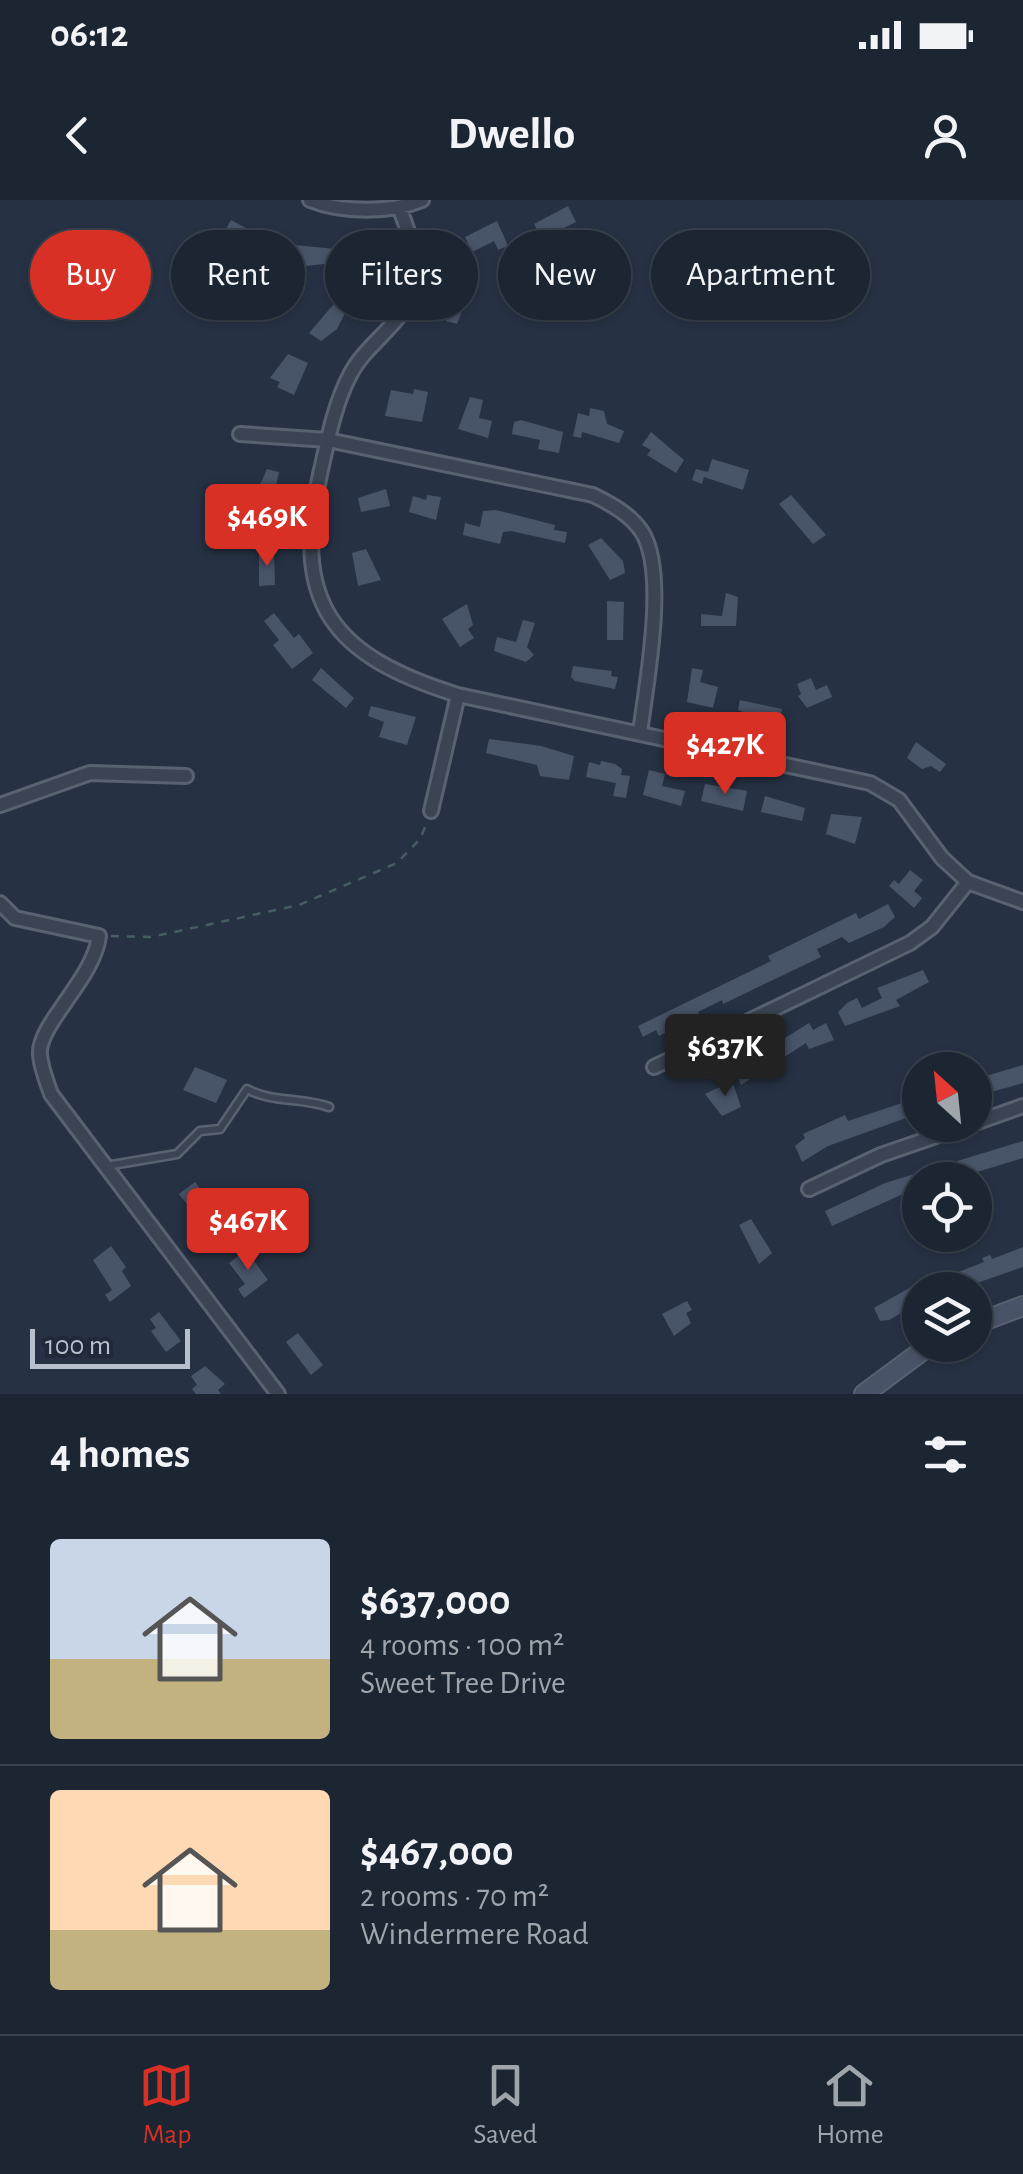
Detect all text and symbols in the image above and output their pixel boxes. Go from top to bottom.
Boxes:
text: 06:12 [50,16,128,54]
icon: back [50,108,105,163]
icon: person [918,108,973,163]
text: Dwello [448,112,575,157]
chip: Buy [30,230,151,320]
chip: Rent [171,230,305,320]
chip: Filters [325,230,478,320]
chip: New [498,230,631,320]
chip: Apartment [651,230,870,320]
pin: $469K [197,484,337,569]
text: $469K [227,500,307,532]
pin: $427K [655,712,795,797]
text: $427K [686,728,764,760]
pin: $637K [655,1014,795,1099]
text: $637K [687,1030,763,1062]
north arrow [902,1052,992,1142]
map controls [902,1052,992,1362]
button: locate [902,1162,992,1252]
pin: $467K [178,1188,318,1273]
text: $467K [209,1204,287,1236]
button: layers [902,1272,992,1362]
scale bar [30,1324,190,1368]
text: 100 m [45,1332,111,1360]
icon: filters [918,1427,973,1482]
text: 4 homes [50,1433,190,1475]
icon: home [130,1579,250,1699]
text: $637,000 [360,1580,511,1622]
text: 4 rooms · 100 m² [360,1629,564,1661]
text: Sweet Tree Drive [360,1667,566,1699]
icon: home [130,1830,250,1950]
text: $467,000 [360,1831,514,1873]
text: 2 rooms · 70 m² [360,1880,549,1912]
text: Windermere Road [360,1918,589,1950]
tab: Map [139,2058,194,2152]
tab: Saved [473,2058,537,2152]
tab: Home [816,2058,884,2152]

